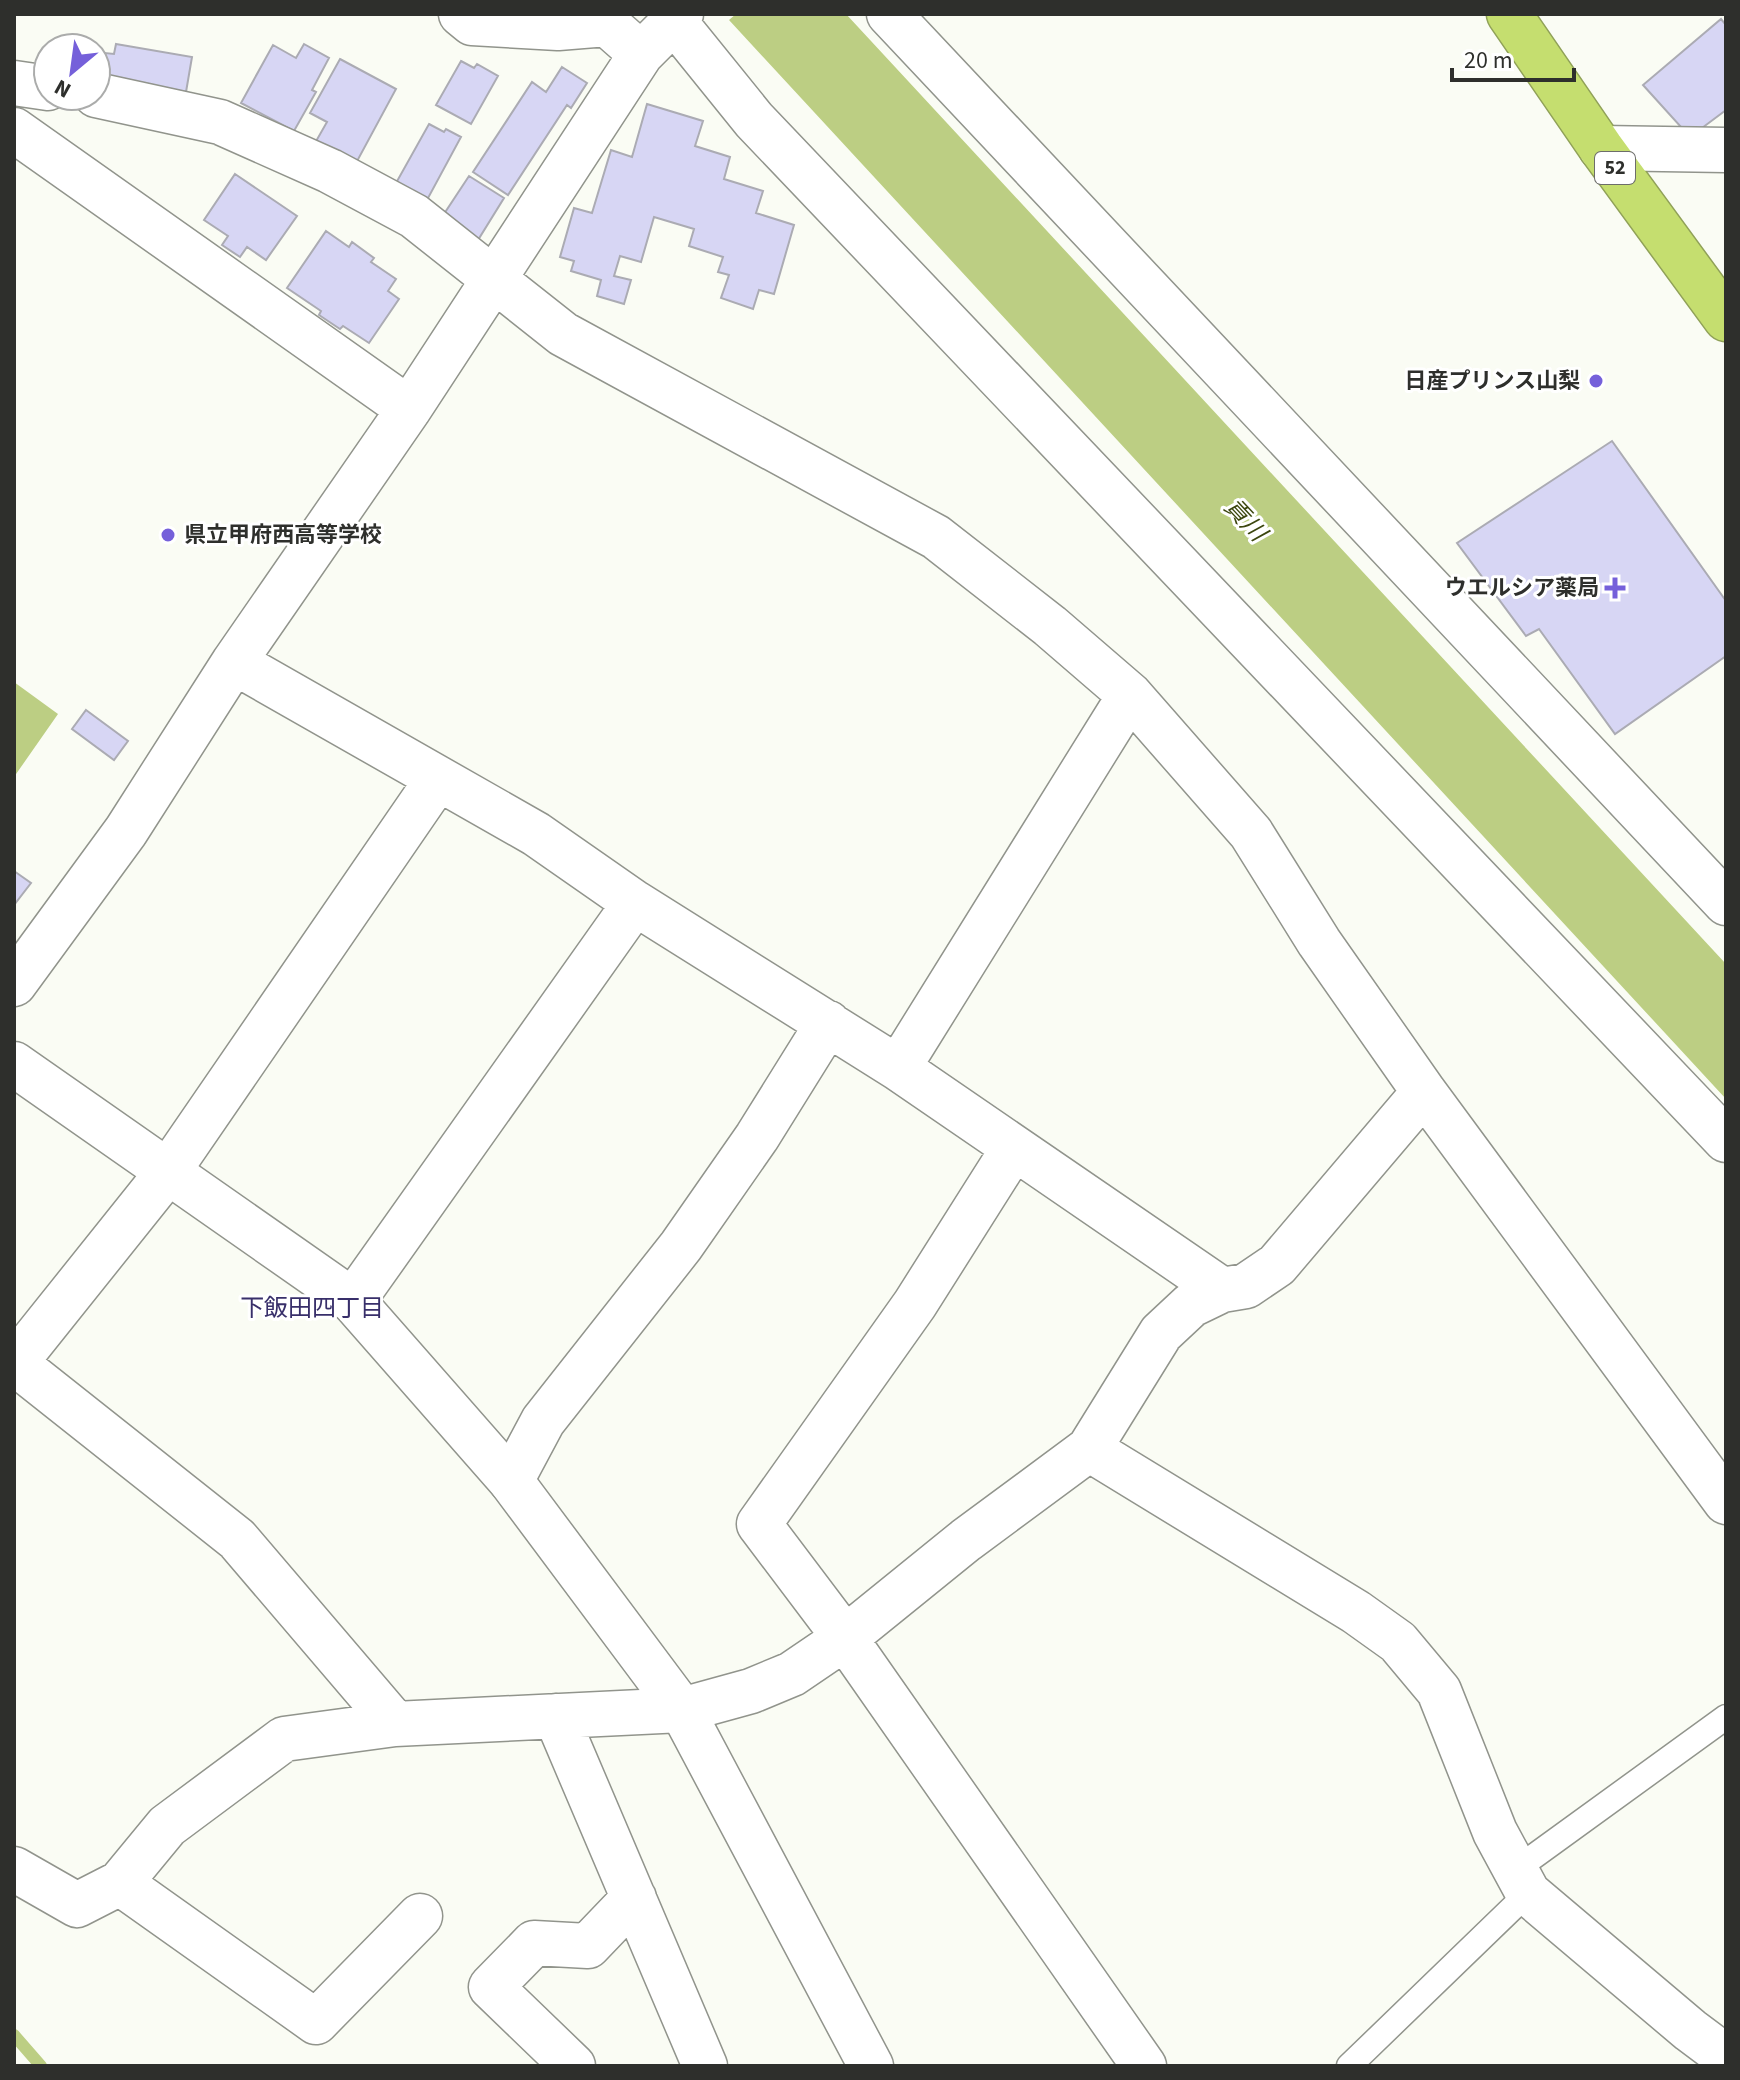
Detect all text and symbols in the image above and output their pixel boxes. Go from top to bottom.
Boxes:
north arrow [32,32,112,112]
scale bar [1452,32,1574,82]
text: 20 m [1464,43,1513,78]
text: N [49,71,77,106]
road number: 52 [1595,152,1635,184]
place label: 日産プリンス山梨 [1404,365,1580,397]
marker: 日産プリンス山梨 [1587,372,1605,390]
water label: 貢川 [1216,491,1276,552]
place label: 県立甲府西高等学校 [184,519,382,551]
marker: 県立甲府西高等学校 [159,526,177,544]
place label: ウエルシア薬局 [1445,572,1599,604]
marker: ウエルシア薬局 [1606,579,1624,597]
district label: 下飯田四丁目 [240,1291,384,1326]

